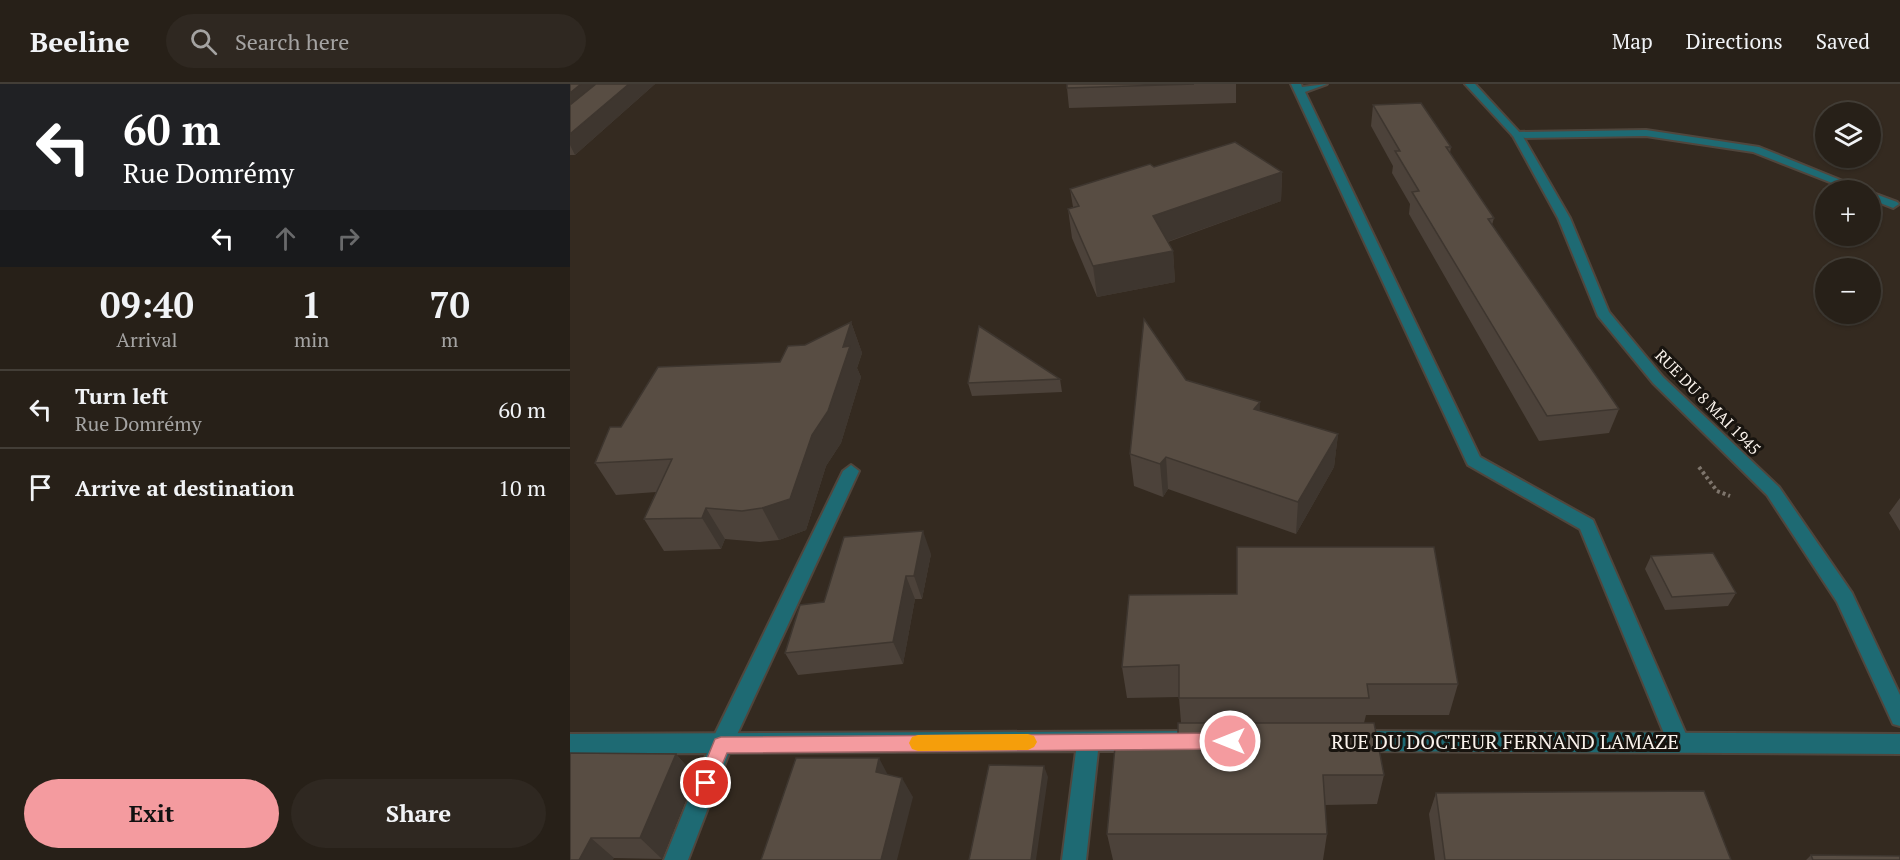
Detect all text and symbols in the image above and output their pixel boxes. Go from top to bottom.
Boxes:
search box [166,14,586,68]
text: Beeline [30,23,130,60]
icon: search [187,25,220,58]
text: Search here [235,27,349,56]
text: Map [1612,27,1653,55]
text: Directions [1686,27,1783,55]
text: Saved [1816,27,1870,55]
text: 60 m [123,101,221,157]
map controls [1815,102,1881,324]
button: layers [1815,102,1881,168]
icon: left [24,108,102,186]
text: Rue Domrémy [123,155,294,191]
button: + [1815,180,1881,246]
icon: left [206,222,239,255]
icon: ahead [269,222,302,255]
icon: right [332,222,365,255]
button: − [1815,258,1881,324]
text: 09:40 [100,281,194,328]
text: 1 [301,281,322,328]
text: 70 [429,281,470,328]
text: Arrival [116,326,178,353]
text: min [294,326,329,353]
text: m [441,326,458,353]
street label: RUE DU 8 MAI 1945 [1650,344,1766,460]
text: Turn left [75,381,168,410]
icon: left [24,393,57,426]
text: 60 m [498,395,546,424]
text: Rue Domrémy [75,410,202,437]
icon: arrive [24,471,57,504]
text: Arrive at destination [75,473,294,502]
text: 10 m [498,473,546,502]
position arrow [1198,709,1262,773]
street label: RUE DU DOCTEUR FERNAND LAMAZE [1331,728,1679,755]
pin [680,757,731,808]
icon: arrive [689,766,722,799]
button: Exit [24,779,279,848]
button: Share [291,779,546,848]

